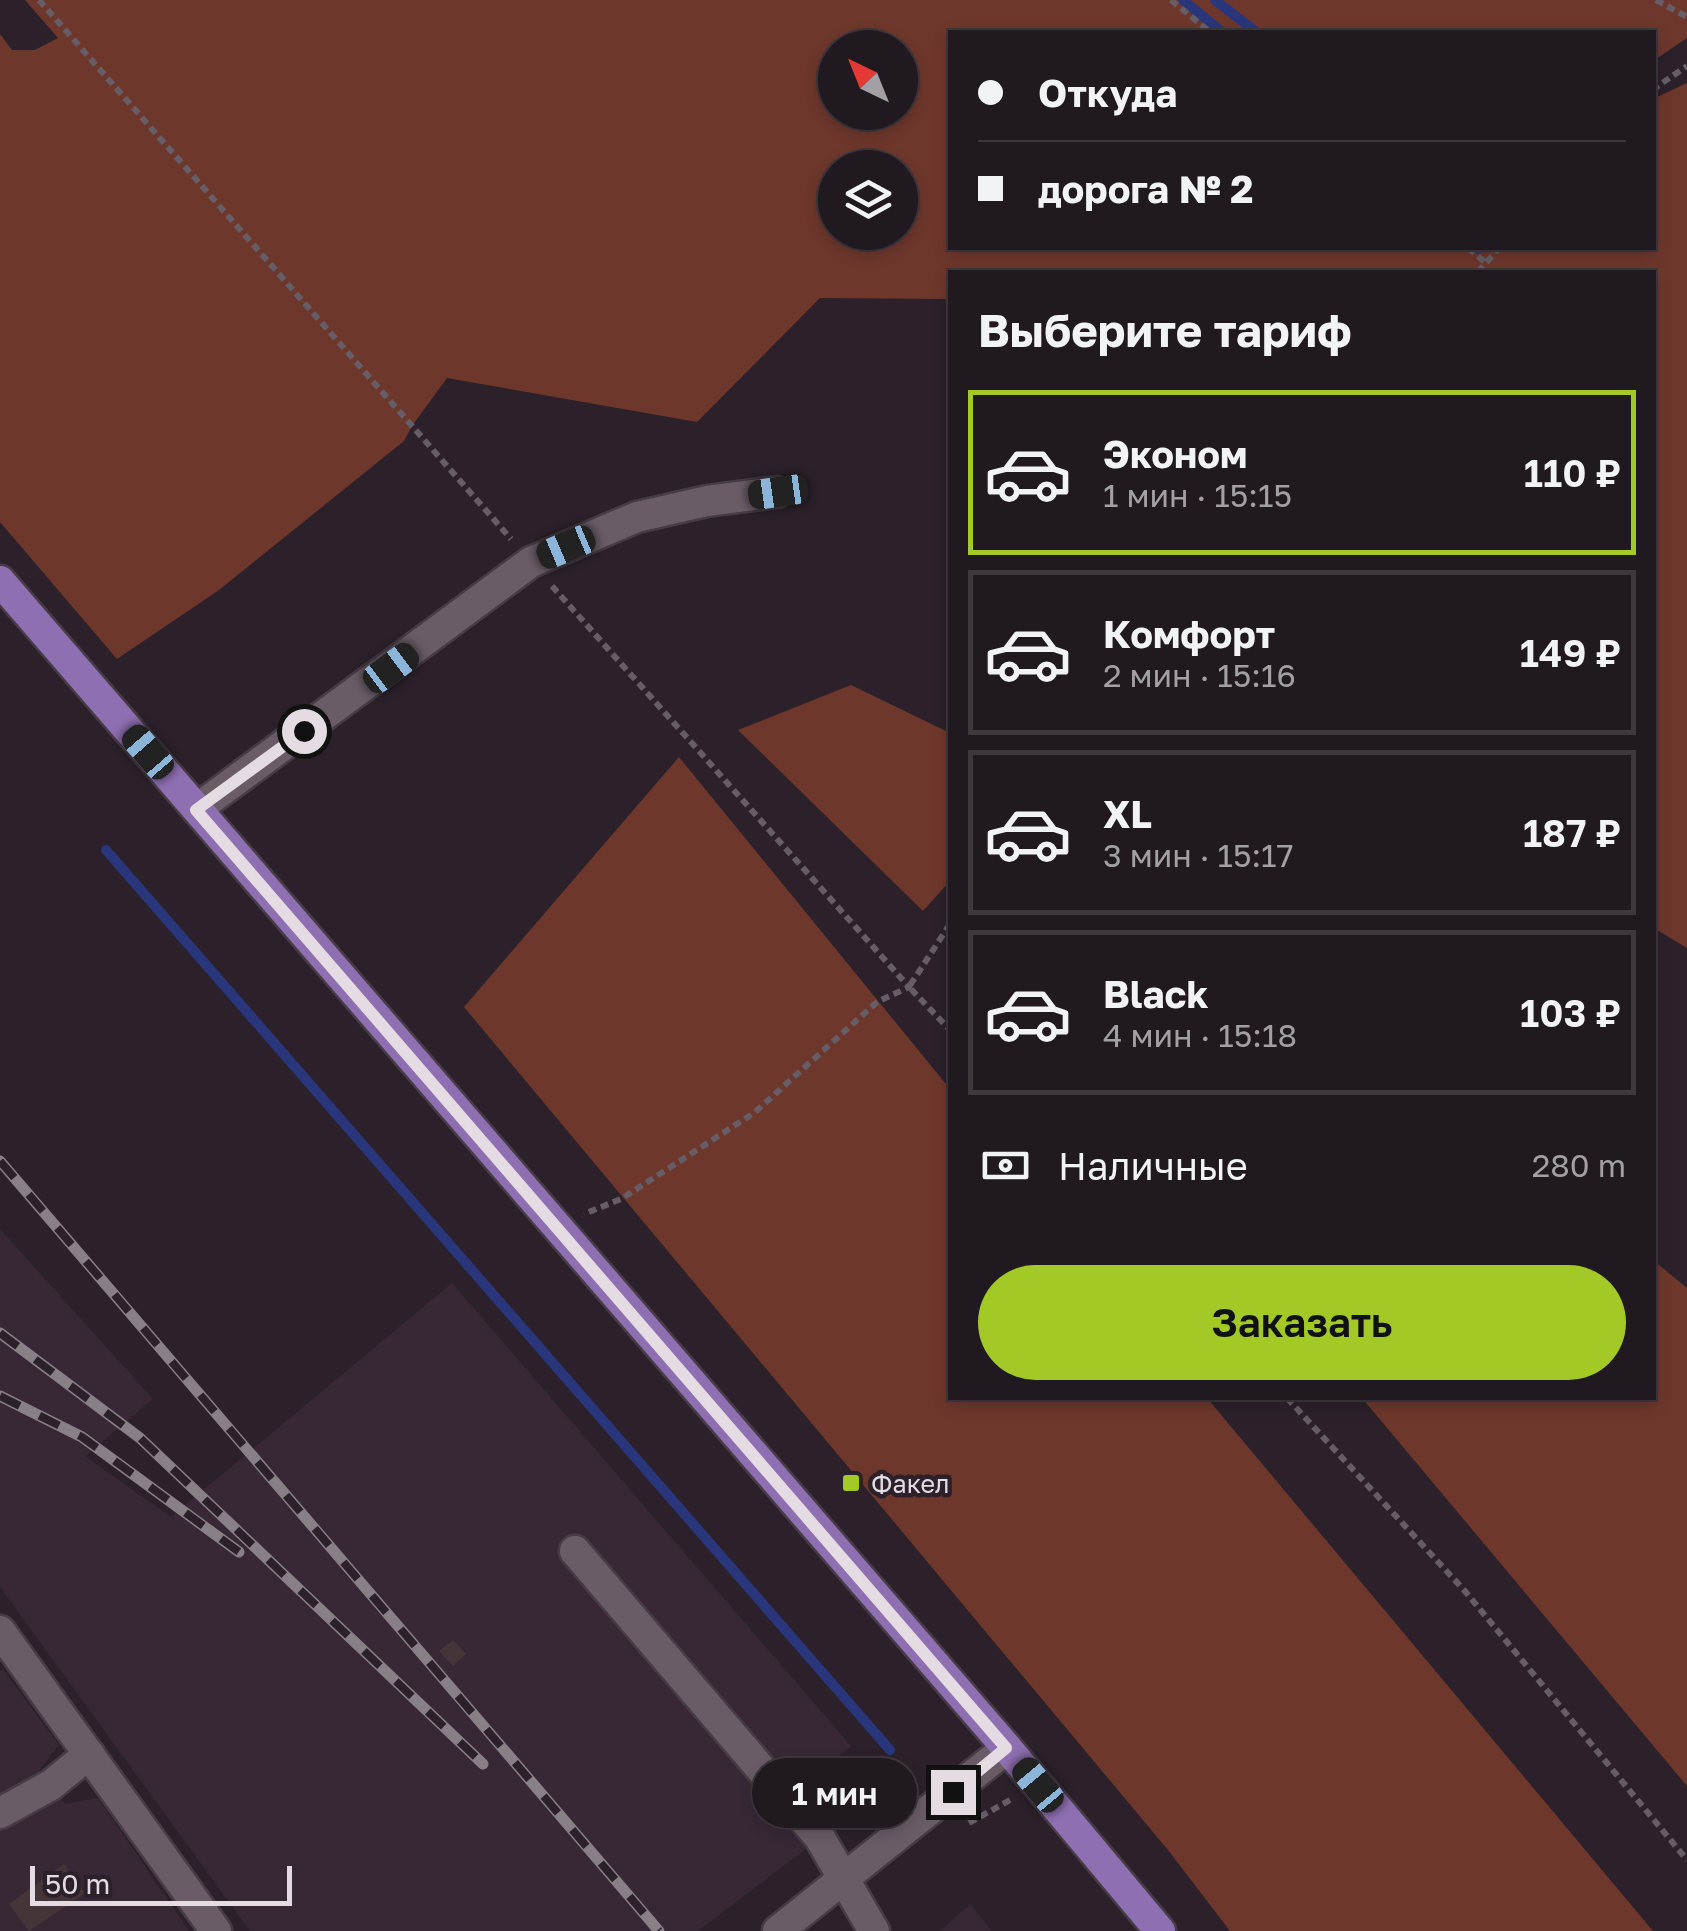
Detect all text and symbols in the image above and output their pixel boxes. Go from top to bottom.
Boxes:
north arrow [818,30,918,130]
map controls [818,30,918,250]
text: Откуда [1038,70,1177,115]
button: layers [818,150,918,250]
text: дорога № 2 [1038,166,1253,211]
text: Выберите тариф [978,303,1352,357]
icon: car [983,428,1073,518]
text: Эконом [1103,431,1247,476]
text: 110 ₽ [1524,450,1621,495]
car [746,473,810,511]
text: 1 мин · 15:15 [1103,476,1292,514]
car [533,521,599,573]
icon: car [983,608,1073,698]
text: Комфорт [1103,611,1275,656]
text: 149 ₽ [1520,630,1621,675]
car [358,638,424,698]
text: 2 мин · 15:16 [1103,656,1296,694]
route start [282,709,327,754]
car [117,720,179,784]
icon: car [983,788,1073,878]
text: XL [1103,791,1152,836]
text: 187 ₽ [1523,810,1621,855]
text: 3 мин · 15:17 [1103,836,1294,874]
icon: car [983,968,1073,1058]
text: Black [1103,971,1208,1016]
text: 103 ₽ [1520,990,1621,1035]
text: 4 мин · 15:18 [1103,1016,1297,1054]
icon: cash [978,1138,1033,1193]
text: Наличные [1058,1143,1248,1188]
text: 280 m [1532,1146,1626,1184]
button: Заказать [978,1265,1626,1380]
place label: Факел [871,1468,949,1499]
marker: Факел [840,1472,862,1494]
car [1007,1752,1069,1818]
callout: 1 мин [753,1757,918,1827]
route end [931,1770,976,1815]
text: 1 мин [791,1774,878,1812]
scale bar [30,1861,292,1906]
text: 50 m [45,1867,110,1900]

